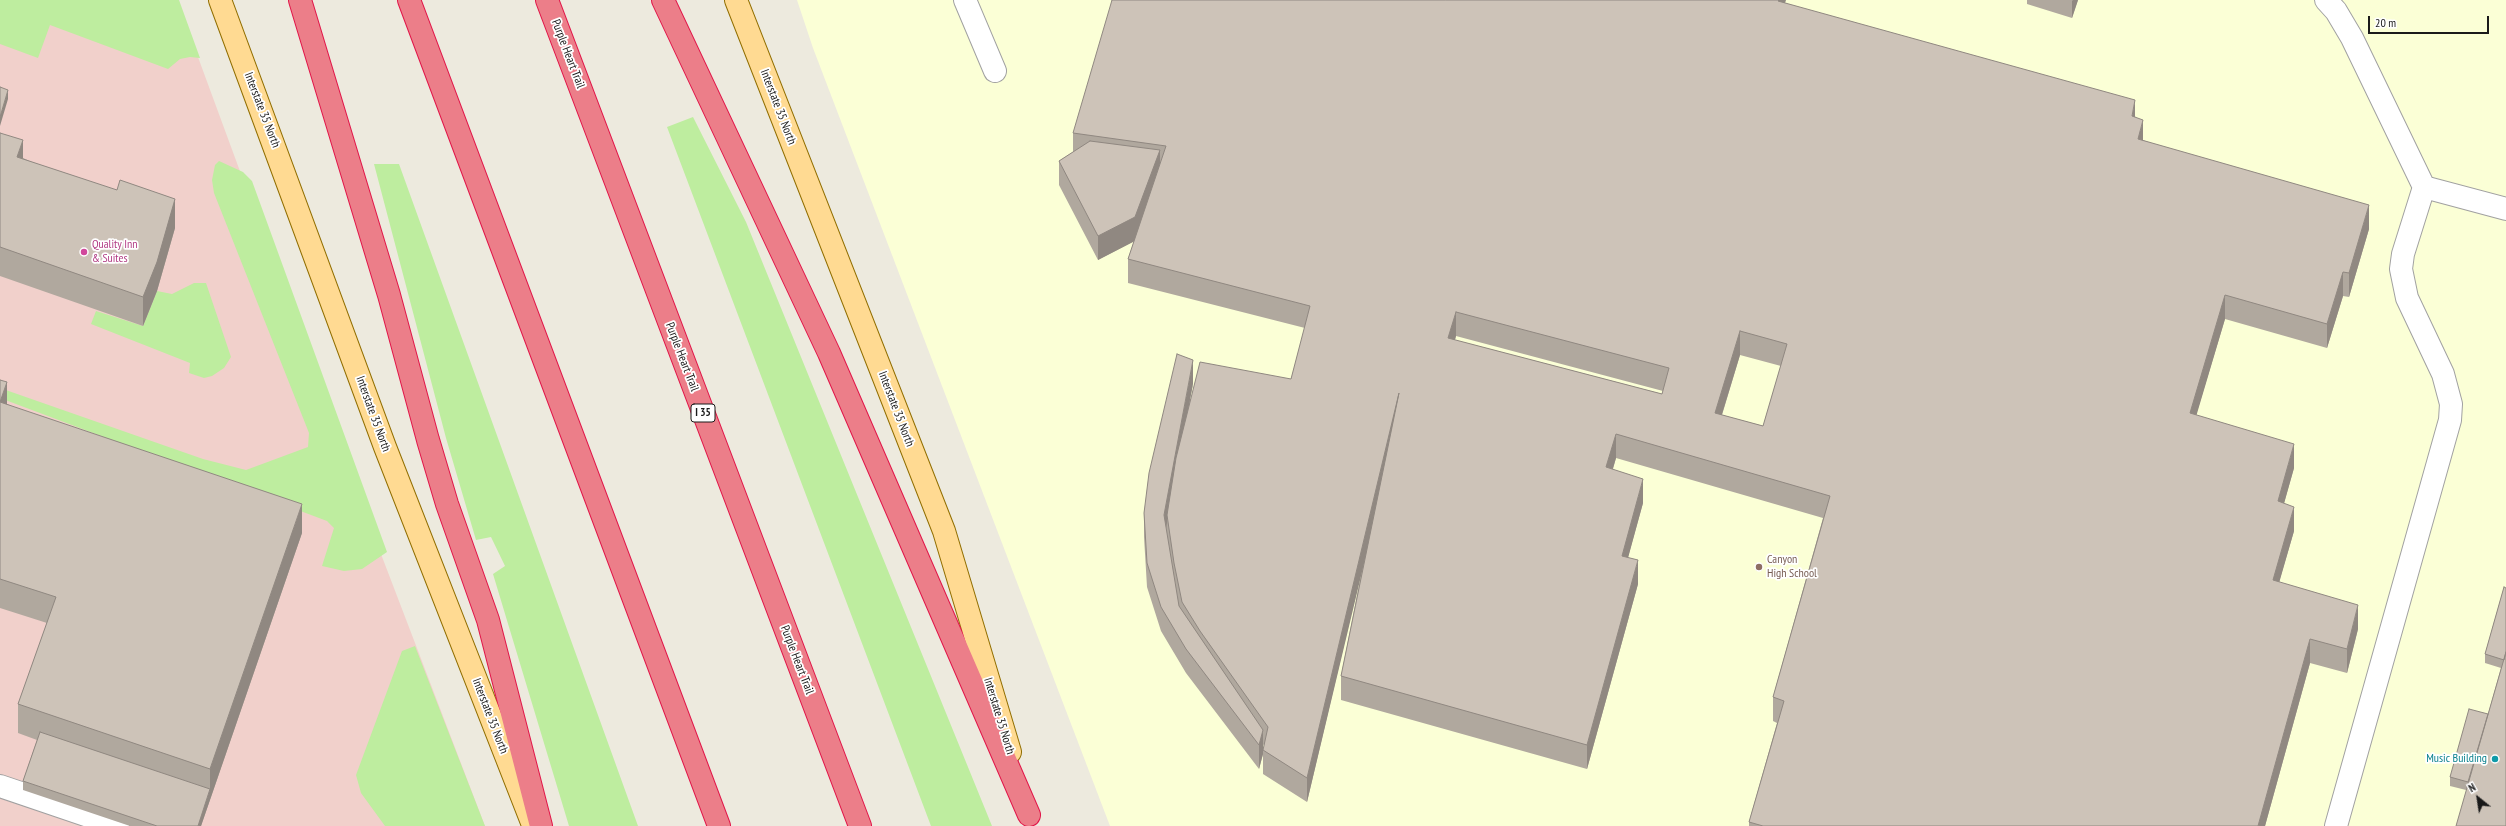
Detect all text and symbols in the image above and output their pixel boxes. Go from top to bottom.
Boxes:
scale bar [2370,8,2491,34]
text: 20 m [2375,15,2396,30]
street label: Purple Heart Trail [548,18,588,90]
street label: Interstate 35 North [757,67,799,147]
street label: Interstate 35 North [241,70,283,150]
place label: Quality Inn & Suites [92,238,138,266]
marker: Quality Inn & Suites [79,247,89,257]
street label: Purple Heart Trail [662,321,702,393]
street label: Interstate 35 North [875,369,917,449]
street label: Interstate 35 North [353,374,393,454]
road number: I 35 [691,404,715,422]
place label: Canyon High School [1767,553,1817,581]
marker: Canyon High School [1754,562,1764,572]
street label: Purple Heart Trail [777,624,817,696]
street label: Interstate 35 North [469,676,511,756]
street label: Interstate 35 North [980,676,1018,756]
place label: Music Building [2426,752,2487,766]
marker: Music Building [2490,754,2500,764]
north arrow [2458,778,2498,818]
text: N [2466,780,2478,795]

